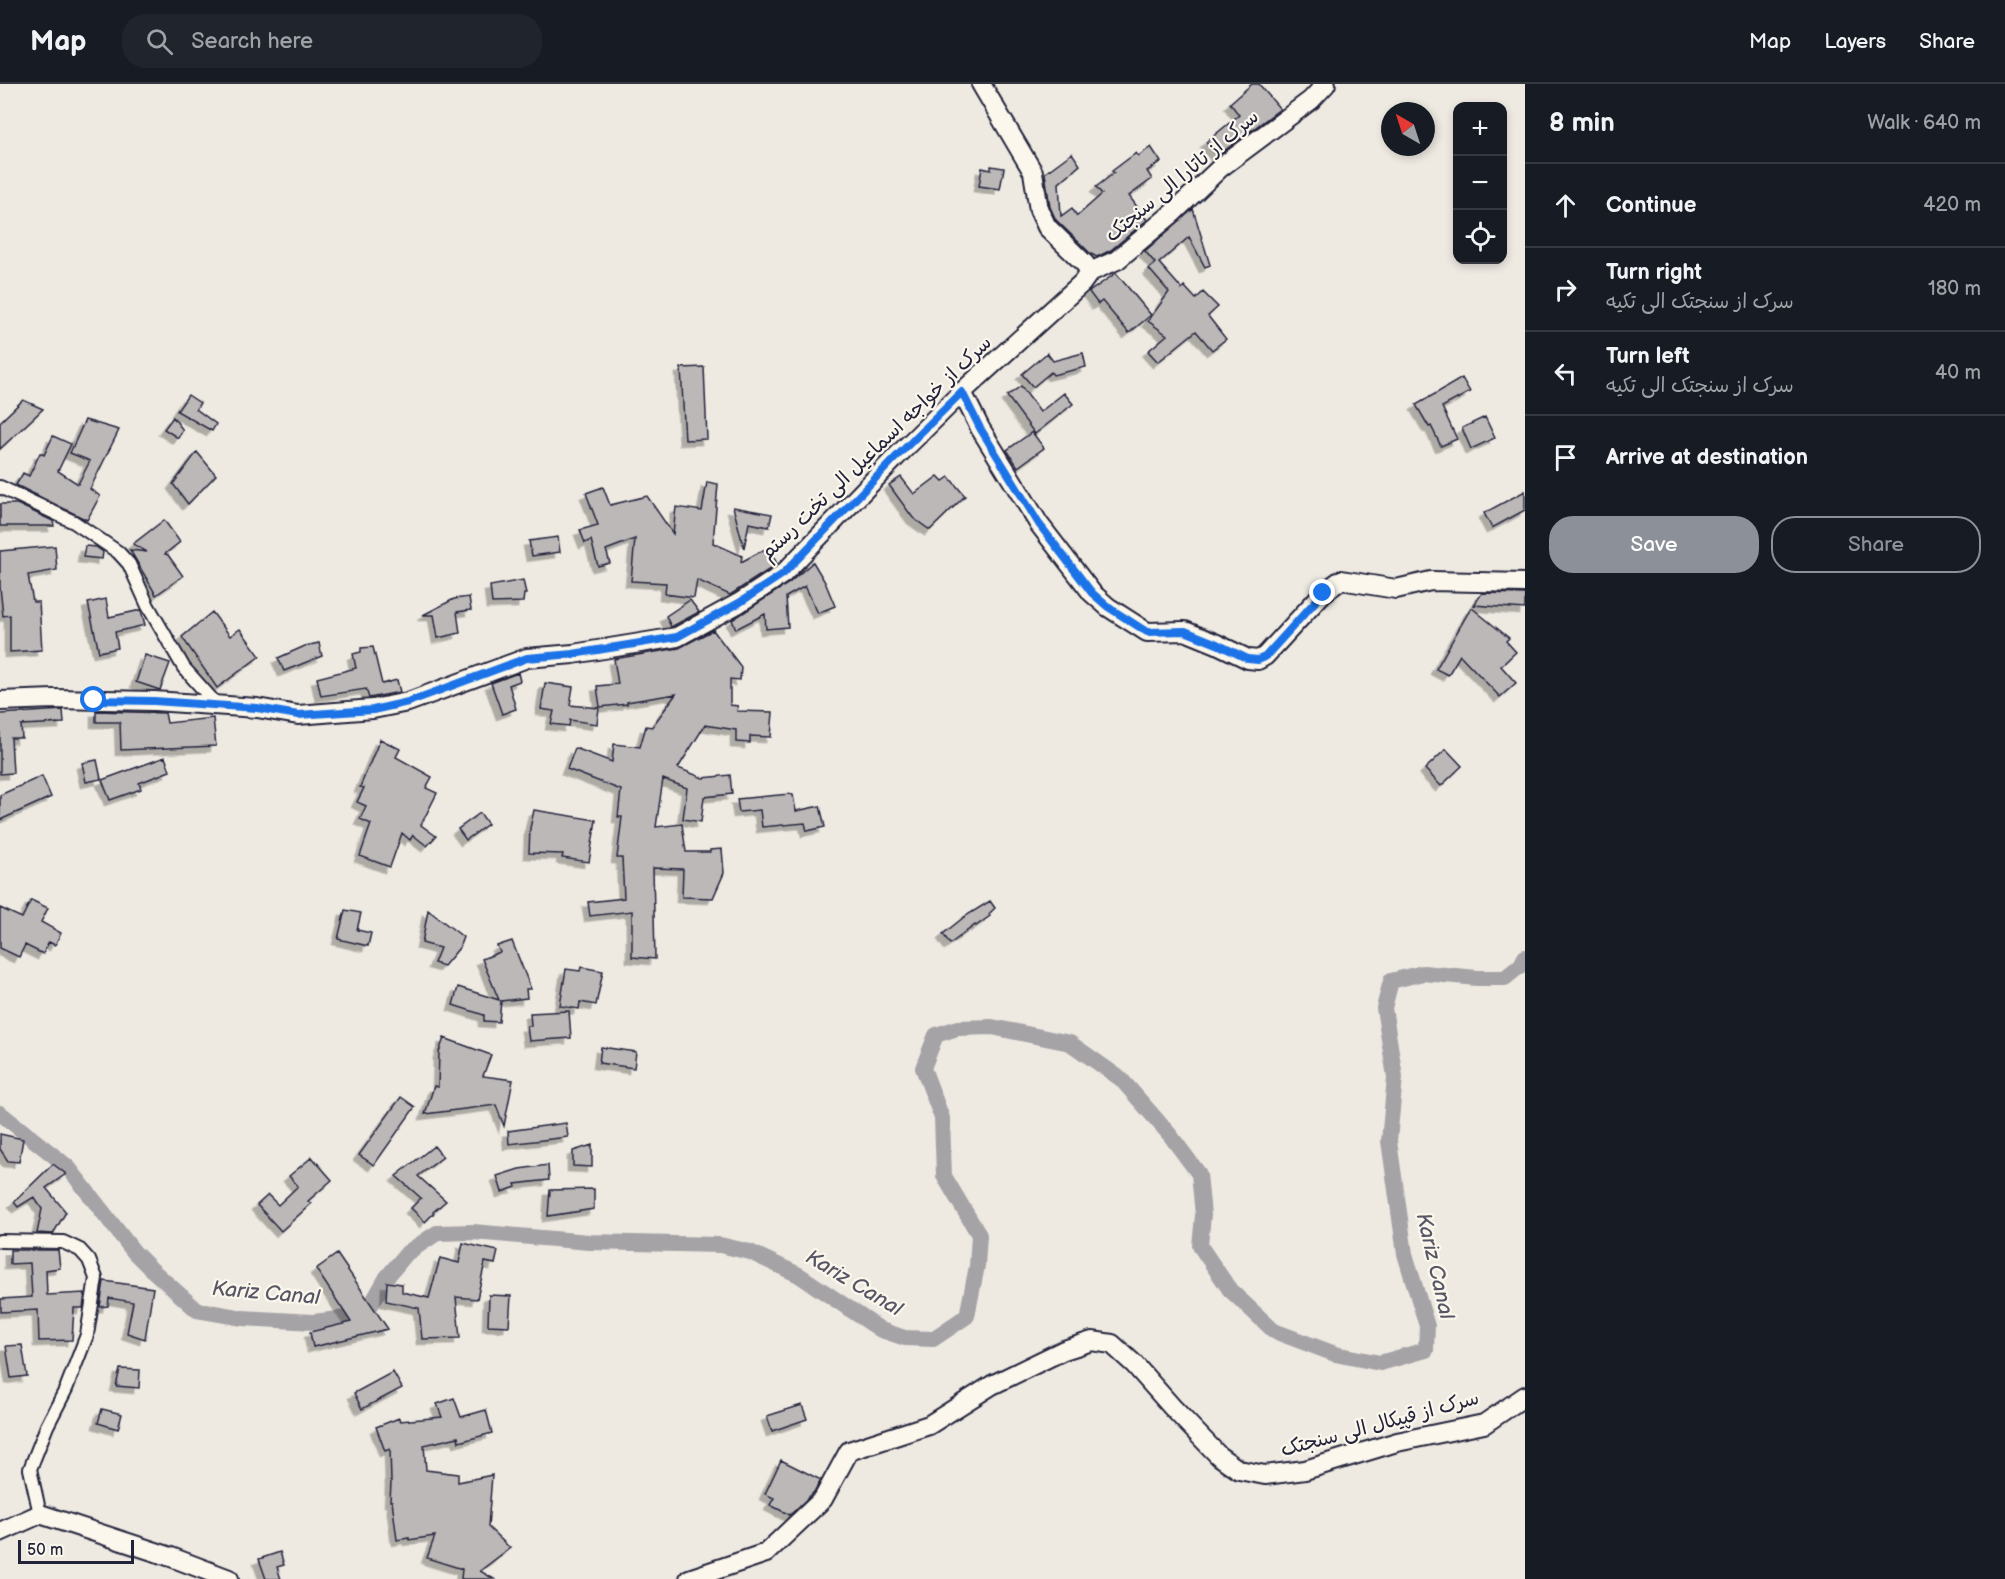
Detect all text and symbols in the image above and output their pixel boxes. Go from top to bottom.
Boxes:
search box [122,14,542,68]
text: Map [30,25,86,58]
icon: search [143,25,176,58]
text: Search here [191,28,313,55]
text: Map [1749,29,1791,54]
text: Layers [1824,29,1886,54]
text: Share [1919,29,1975,54]
north arrow [1381,102,1435,156]
map controls [1453,102,1507,264]
button: + [1453,102,1507,156]
street label: سرک از تاتارا الی سنجتک [1100,105,1264,247]
text: 8 min [1549,108,1615,139]
text: Walk · 640 m [1867,111,1981,135]
button: − [1453,156,1507,210]
icon: ahead [1549,189,1582,222]
text: Continue [1606,192,1696,219]
text: 420 m [1923,193,1981,217]
button: locate [1453,210,1507,264]
text: Turn right [1606,259,1702,286]
icon: right [1549,273,1582,306]
text: 180 m [1928,277,1981,301]
text: سرک از سنجتک الی تکیه [1606,290,1794,314]
street label: سرک از خواجه اسماعیل الی تخت رستم [755,331,999,567]
text: Turn left [1606,343,1690,370]
icon: left [1549,357,1582,390]
text: 40 m [1935,361,1981,385]
text: سرک از سنجتک الی تکیه [1606,374,1794,398]
icon: arrive [1549,441,1582,474]
text: Arrive at destination [1606,444,1808,471]
button: Save [1549,516,1759,573]
button: Share [1771,516,1981,573]
route end [1309,579,1335,605]
route start [80,686,106,712]
water label: Kariz Canal [1411,1210,1460,1323]
water label: Kariz Canal [801,1244,908,1322]
water label: Kariz Canal [211,1276,322,1310]
street label: سرک از قپیکال الی سنجتک [1278,1386,1482,1462]
scale bar [18,1537,134,1564]
text: 50 m [27,1541,63,1560]

